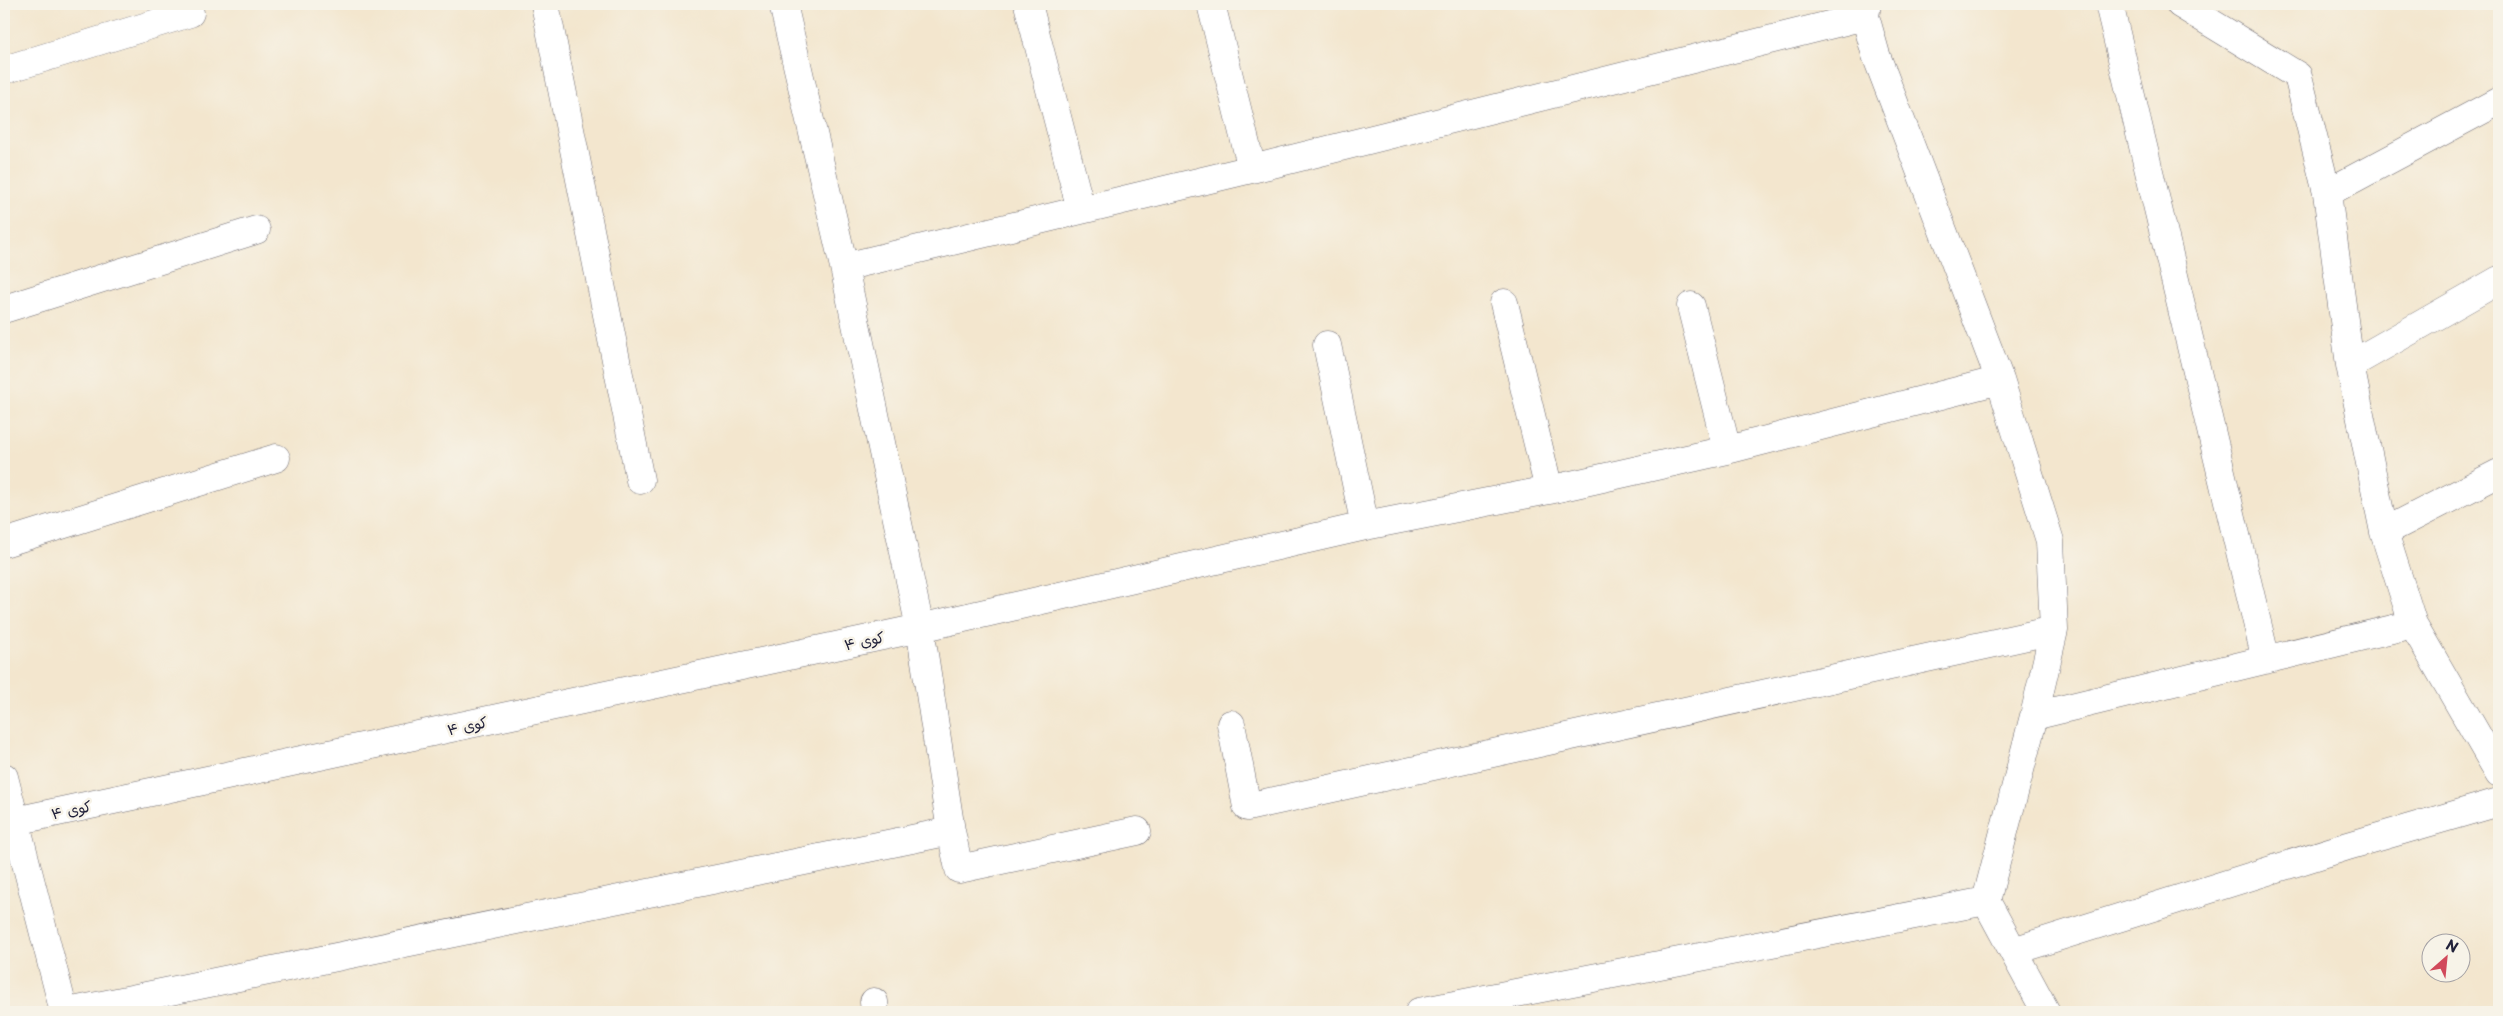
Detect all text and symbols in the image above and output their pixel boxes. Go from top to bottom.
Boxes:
street label: کوی ۴ [842,625,886,655]
street label: کوی ۴ [445,710,489,740]
street label: کوی ۴ [49,794,93,824]
north arrow [2420,934,2470,984]
text: N [2442,934,2462,958]

